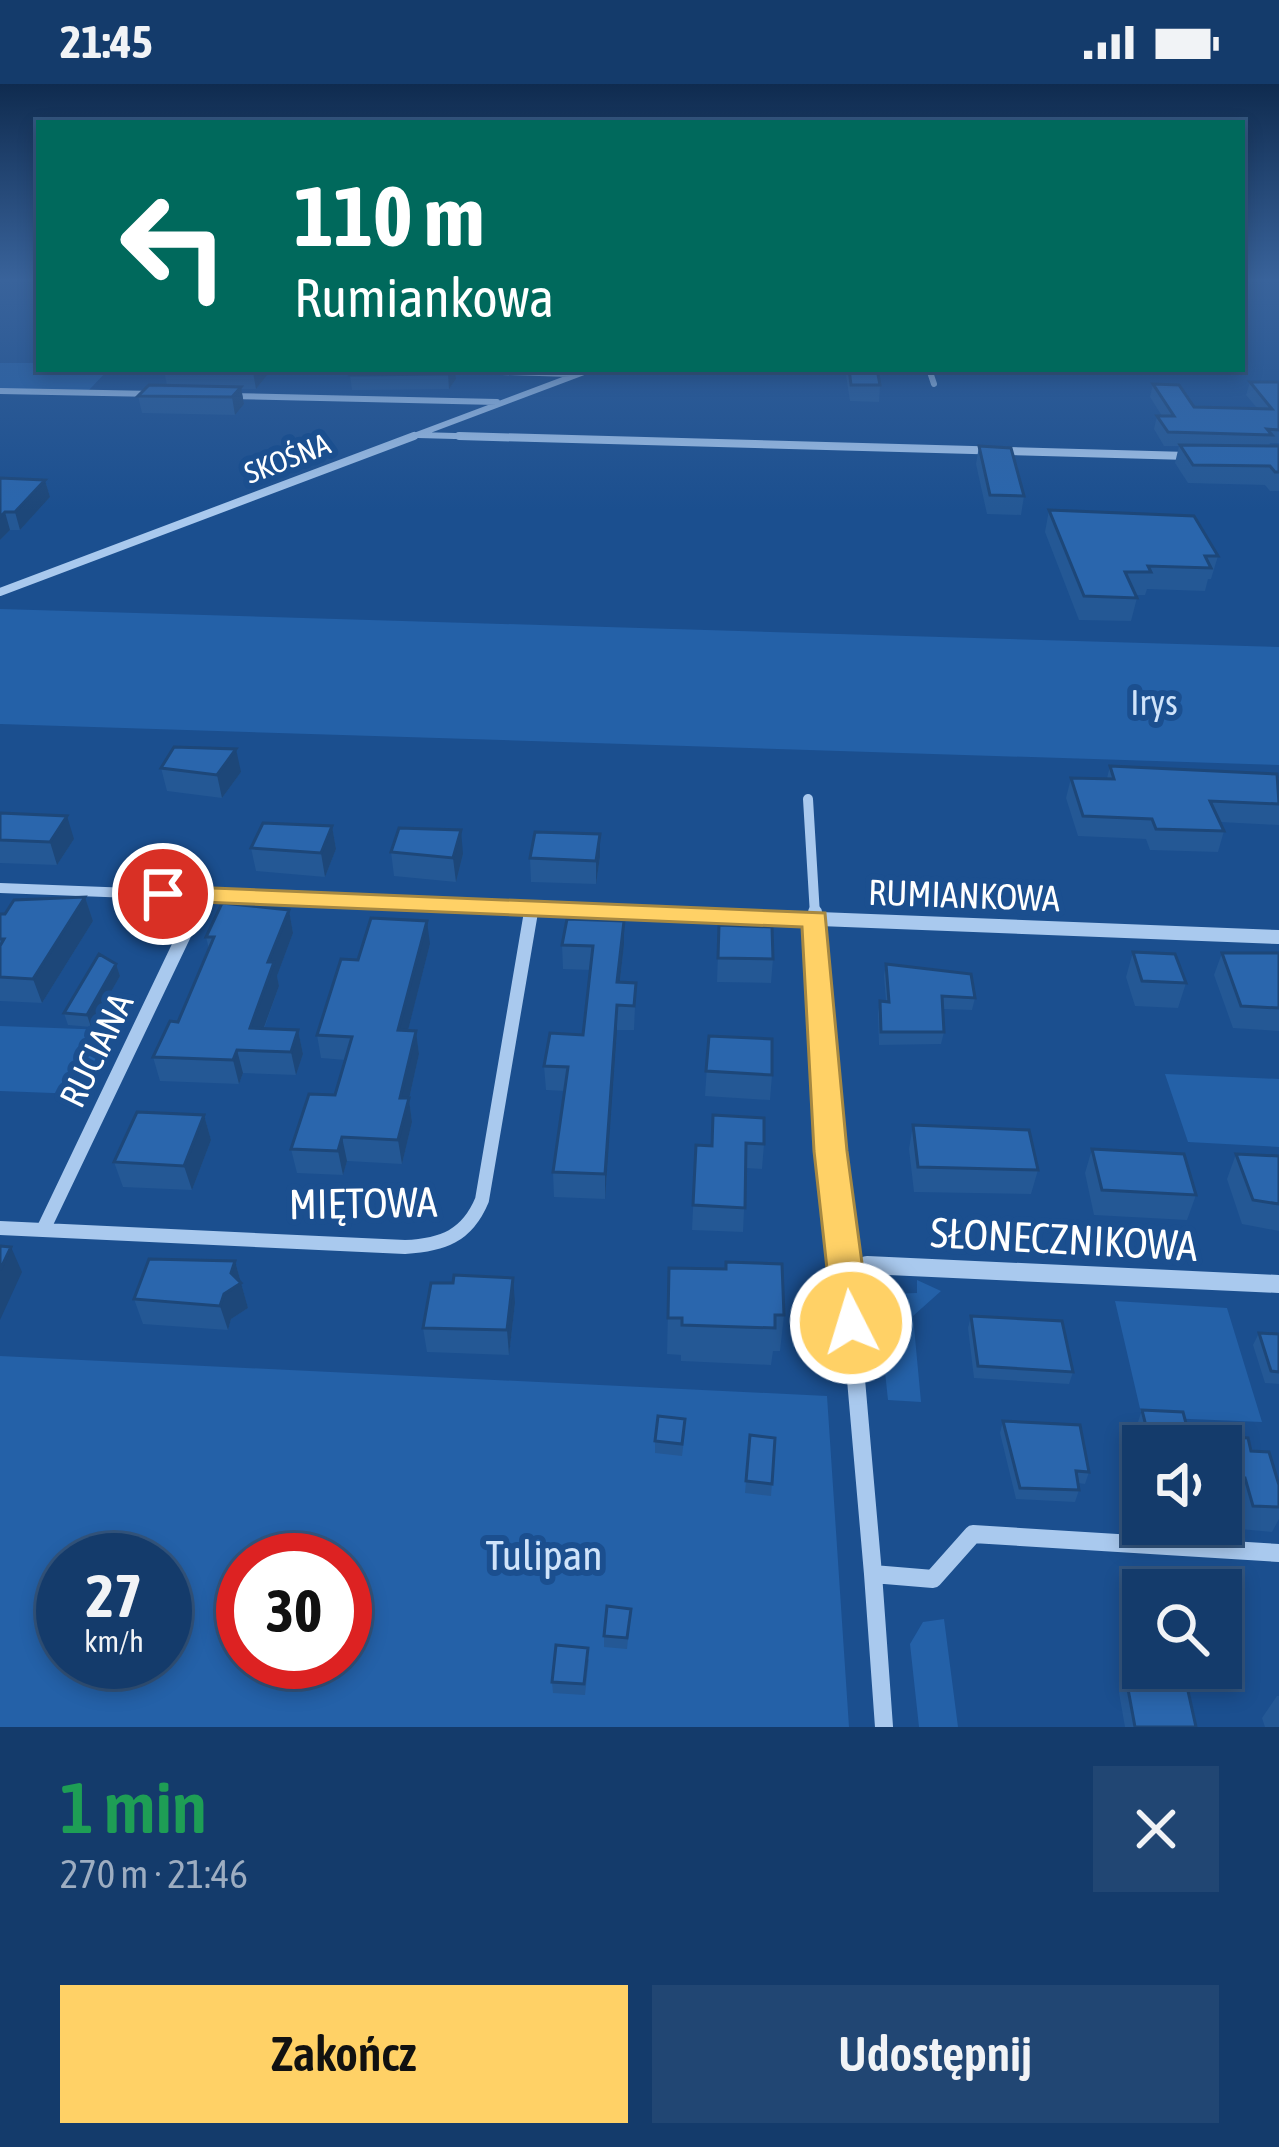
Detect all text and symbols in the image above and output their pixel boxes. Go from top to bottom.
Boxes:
text: 21:45 [60,16,153,68]
icon: left [96,168,252,324]
text: 110 m [294,168,484,264]
text: Rumiankowa [294,267,554,328]
street label: SKOŚNA [239,426,335,490]
park label: Irys [1130,681,1178,723]
pin [112,843,214,945]
icon: arrive [130,861,196,927]
street label: RUMIANKOWA [867,871,1061,919]
street label: RUCIANA [51,986,142,1114]
street label: MIĘTOWA [288,1178,438,1228]
street label: SŁONECZNIKOWA [929,1208,1199,1270]
position arrow [788,1260,914,1386]
map controls [1122,1425,1242,1689]
button: sound [1122,1425,1242,1545]
park label: Tulipan [485,1531,603,1579]
speed limit sign: 30 [216,1533,372,1689]
text: 27 [86,1561,142,1630]
button: search [1122,1569,1242,1689]
text: km/h [84,1624,144,1658]
text: 1 min [60,1766,207,1848]
button: close [1093,1766,1219,1892]
text: 270 m · 21:46 [60,1852,248,1896]
button: Zakończ [60,1985,628,2123]
button: Udostępnij [652,1985,1219,2123]

